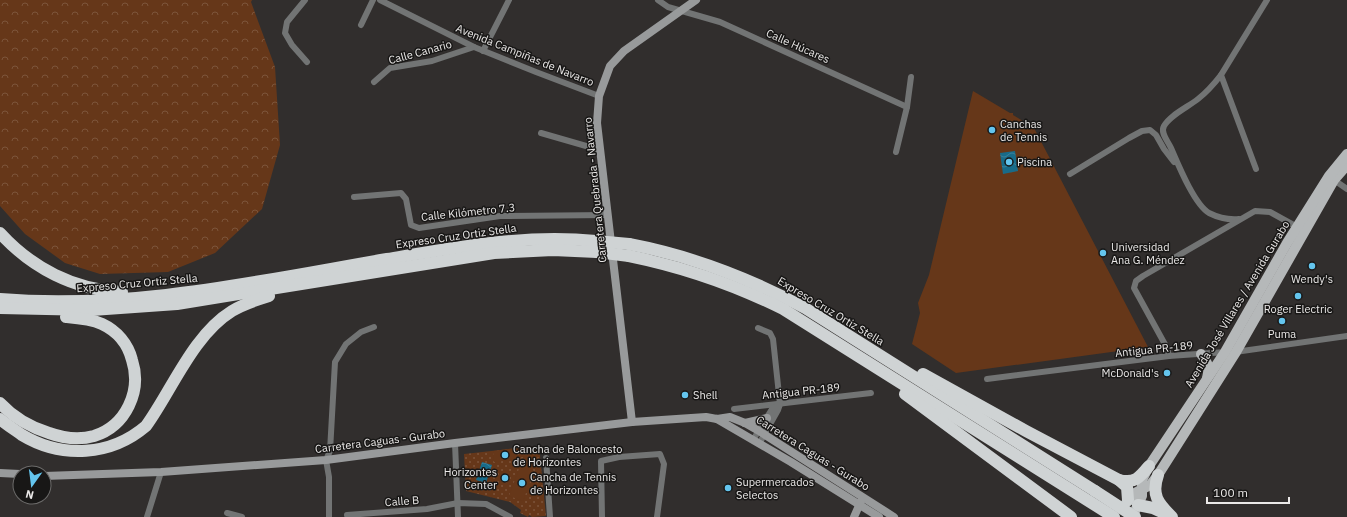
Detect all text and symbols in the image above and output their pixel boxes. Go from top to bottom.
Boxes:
street label: Avenida Campiñas de Navarro [454,21,596,89]
street label: Calle Húcares [764,26,832,66]
street label: Calle Canario [387,37,453,67]
street label: Carretera Quebrada - Navarro [580,117,610,263]
place label: Canchas de Tennis [1000,117,1047,144]
marker: Canchas de Tennis [987,125,997,135]
place label: Piscina [1017,155,1052,169]
marker: Piscina [1004,157,1014,167]
street label: Calle Kilómetro 7.3 [420,200,516,224]
street label: Avenida José Villares / Avenida Gurabo [1182,218,1292,390]
street label: Expreso Cruz Ortiz Stella [395,221,517,251]
place label: Universidad Ana G. Méndez [1111,240,1185,267]
marker: Universidad Ana G. Méndez [1098,248,1108,258]
marker: Wendy's [1307,261,1317,271]
street label: Expreso Cruz Ortiz Stella [76,271,198,295]
place label: Wendy's [1291,272,1333,286]
street label: Expreso Cruz Ortiz Stella [775,274,887,348]
marker: Roger Electric [1293,291,1303,301]
place label: Roger Electric [1264,302,1333,316]
marker: Puma [1277,316,1287,326]
place label: Puma [1268,327,1296,341]
street label: Antigua PR-189 [1114,338,1194,360]
place label: McDonald's [1101,366,1159,380]
marker: McDonald's [1162,368,1172,378]
street label: Antigua PR-189 [761,380,841,402]
place label: Shell [693,388,718,402]
marker: Shell [680,390,690,400]
street label: Carretera Caguas - Gurabo [754,412,872,494]
street label: Carretera Caguas - Gurabo [314,426,446,456]
place label: Cancha de Baloncesto de Horizontes [513,442,622,469]
marker: Cancha de Baloncesto de Horizontes [500,450,510,460]
north arrow [12,465,52,505]
place label: Horizontes Center [444,465,497,492]
place label: Cancha de Tennis de Horizontes [530,470,616,497]
marker: Horizontes Center [500,473,510,483]
place label: Supermercados Selectos [736,475,814,502]
marker: Cancha de Tennis de Horizontes [517,478,527,488]
scale bar [1207,479,1289,505]
marker: Supermercados Selectos [723,483,733,493]
text: 100 m [1213,485,1248,500]
text: N [24,487,35,502]
street label: Calle B [384,493,420,509]

